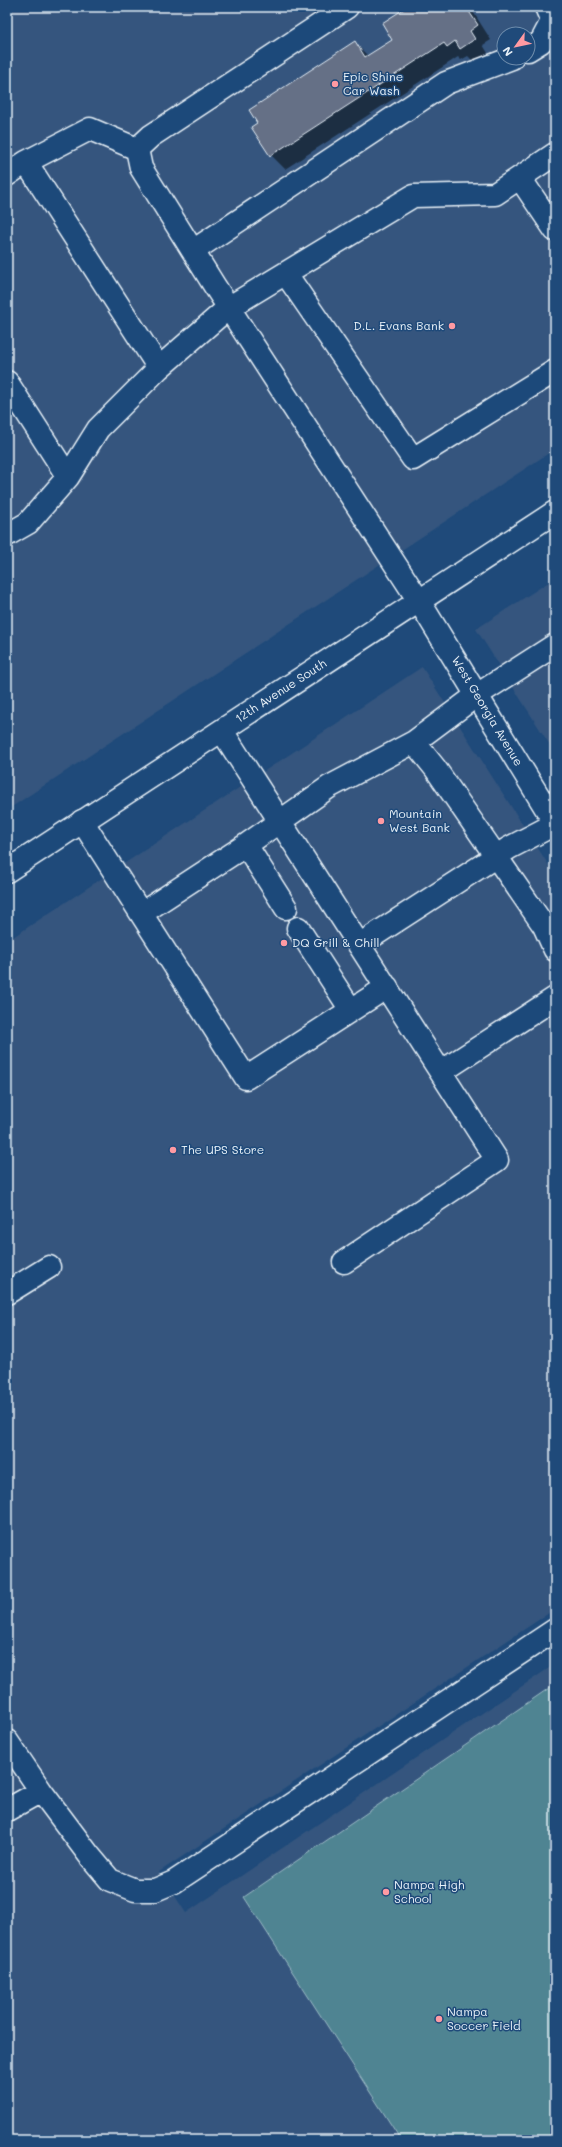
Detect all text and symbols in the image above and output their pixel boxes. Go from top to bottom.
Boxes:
north arrow [496,26,536,66]
text: N [499,44,516,59]
place label: Epic Shine Car Wash [343,68,403,98]
marker: Epic Shine Car Wash [330,79,340,89]
place label: D.L. Evans Bank [354,317,444,333]
marker: D.L. Evans Bank [447,321,457,331]
street label: West Georgia Avenue [449,652,527,769]
street label: 12th Avenue South [232,655,329,726]
place label: Mountain West Bank [389,805,450,835]
marker: Mountain West Bank [376,816,386,826]
place label: DQ Grill & Chill [292,934,379,950]
marker: DQ Grill & Chill [279,938,289,948]
place label: The UPS Store [181,1141,264,1157]
marker: The UPS Store [168,1145,178,1155]
place label: Nampa High School [394,1876,465,1906]
marker: Nampa High School [381,1887,391,1897]
place label: Nampa Soccer Field [447,2003,521,2033]
marker: Nampa Soccer Field [434,2014,444,2024]

